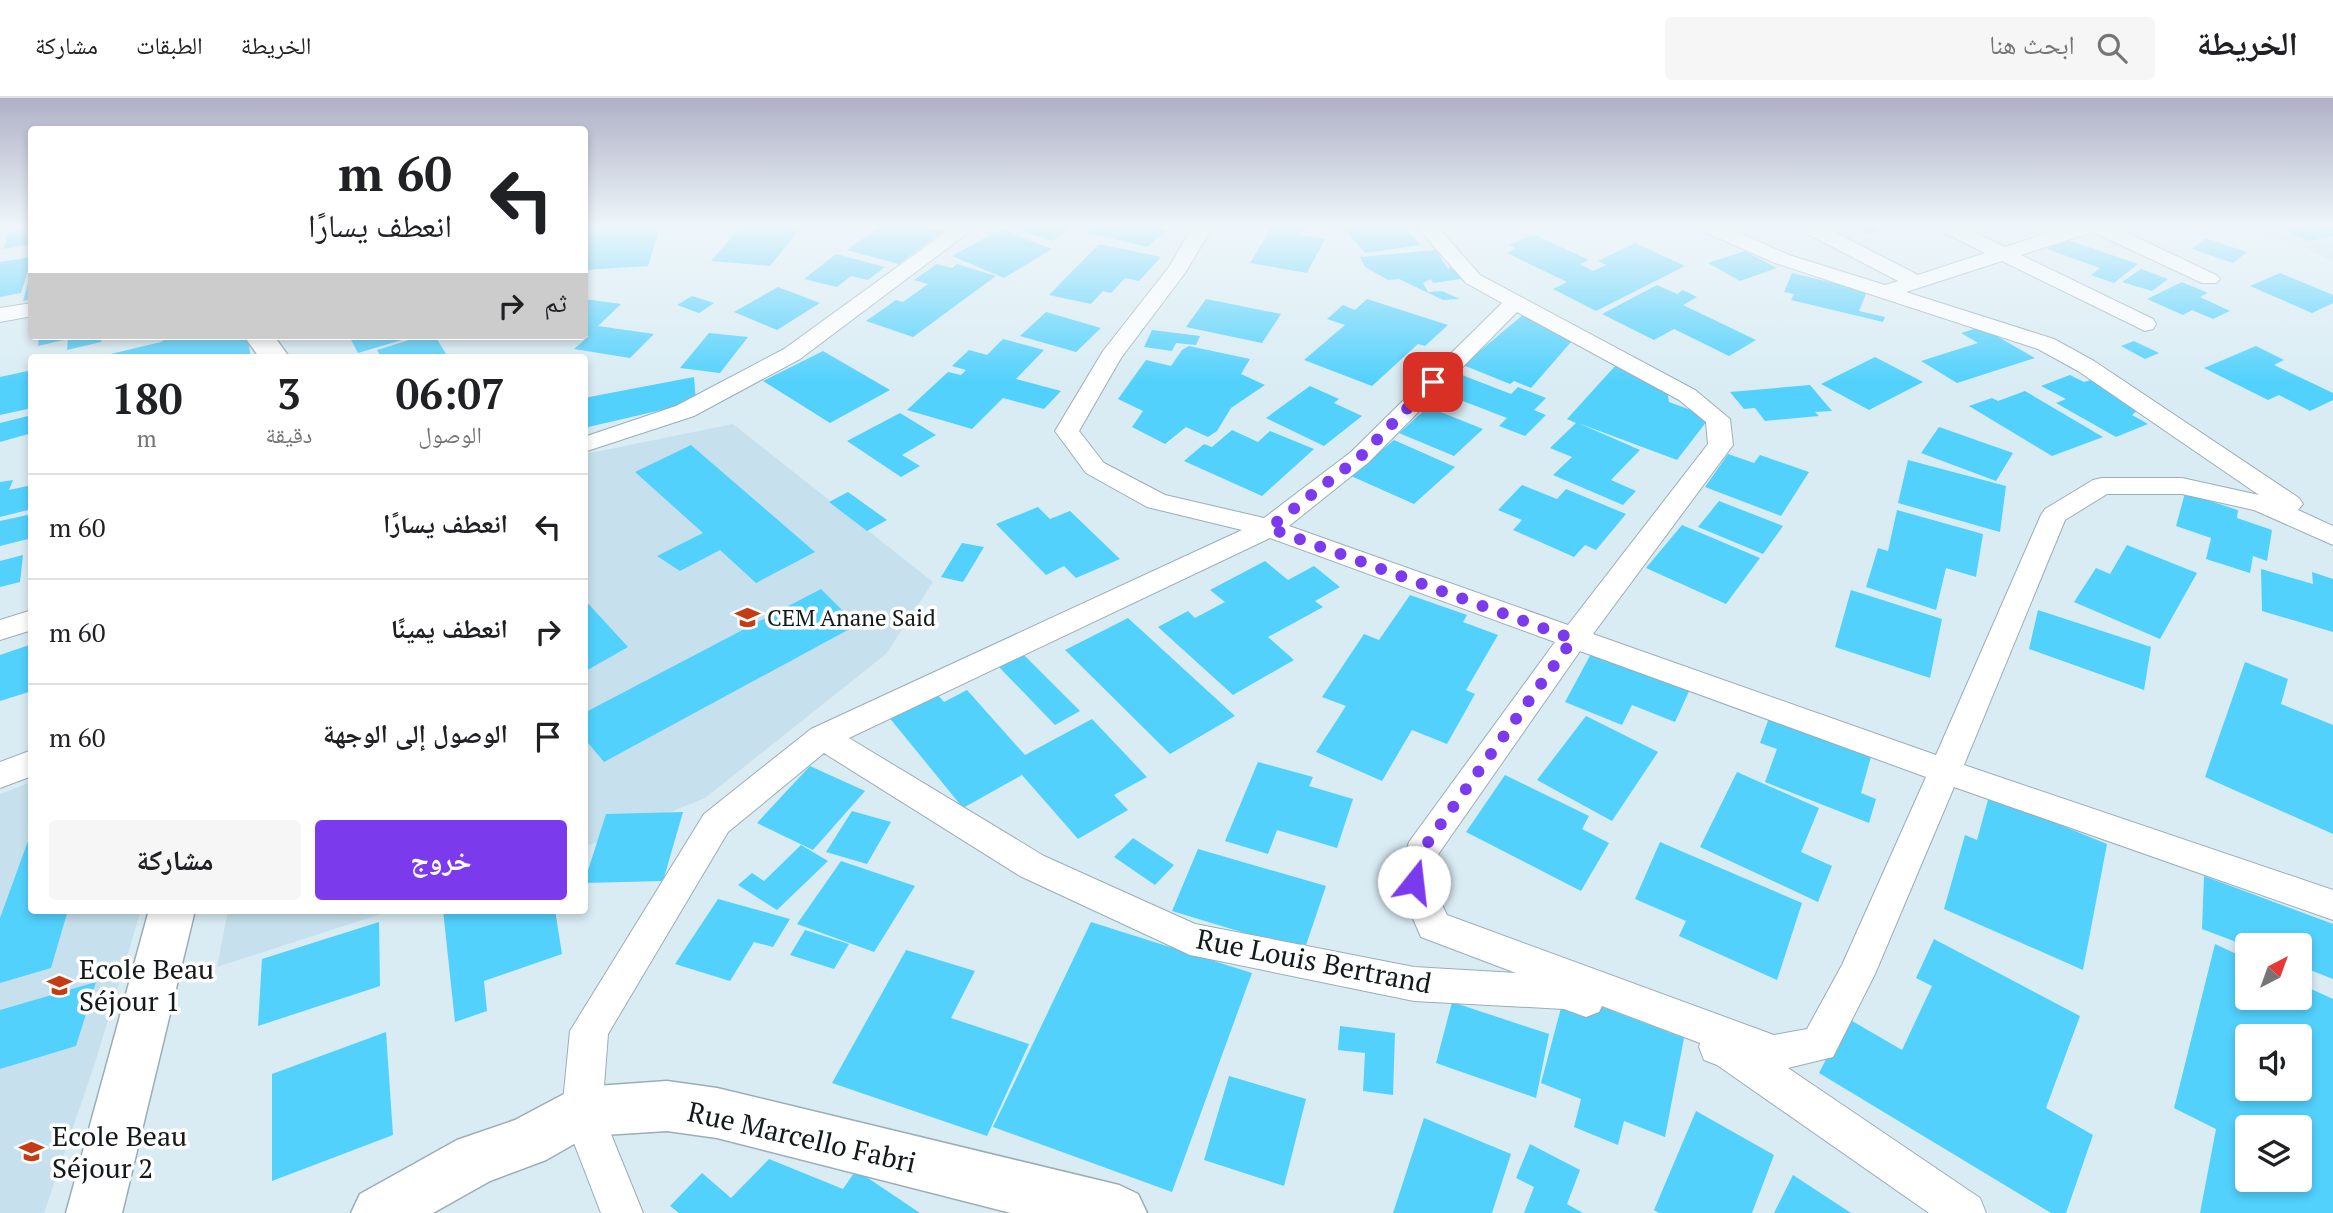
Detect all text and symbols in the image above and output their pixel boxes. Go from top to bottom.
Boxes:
search box [1665,17,2155,80]
text: الخريطة [2197,21,2298,64]
text: ابحث هنا [1989,27,2075,61]
text: مشاركة [35,29,98,61]
text: الطبقات [136,29,203,61]
text: الخريطة [241,29,311,61]
icon: search [2093,29,2131,67]
text: 60 m [338,140,452,205]
icon: left [476,154,567,245]
text: انعطف يسارًا [308,204,452,246]
text: ثم [544,285,567,319]
icon: right [492,287,530,325]
pin [1403,352,1463,412]
icon: arrive [1414,363,1452,401]
text: 3 [277,365,301,421]
text: 06:07 [396,365,505,421]
text: 180 [111,370,182,426]
text: دقيقة [266,419,312,450]
text: الوصول [418,419,482,450]
text: m [137,423,157,454]
text: انعطف يسارًا [383,506,508,540]
icon: left [529,508,567,546]
text: 60 m [49,510,106,544]
place label: CEM Anane Said [767,602,936,633]
school or university icon: CEM Anane Said [733,604,761,632]
text: انعطف يمينًا [391,611,508,645]
icon: right [529,613,567,651]
text: 60 m [49,615,106,649]
text: الوصول إلى الوجهة [323,716,508,750]
icon: arrive [529,718,567,756]
text: 60 m [49,720,106,754]
button: مشاركة [49,820,301,900]
button: خروج [315,820,567,900]
position arrow [1377,845,1451,919]
street label: Rue Louis Bertrand [1193,920,1435,1001]
north arrow [2235,933,2312,1010]
map controls [2235,933,2312,1192]
place label: Ecole Beau Séjour 1 [79,950,214,1019]
school or university icon: Ecole Beau Séjour 1 [45,971,73,999]
button: sound [2235,1024,2312,1101]
street label: Rue Marcello Fabri [684,1092,920,1181]
button: layers [2235,1115,2312,1192]
place label: Ecole Beau Séjour 2 [52,1117,187,1186]
school or university icon: Ecole Beau Séjour 2 [18,1138,46,1166]

